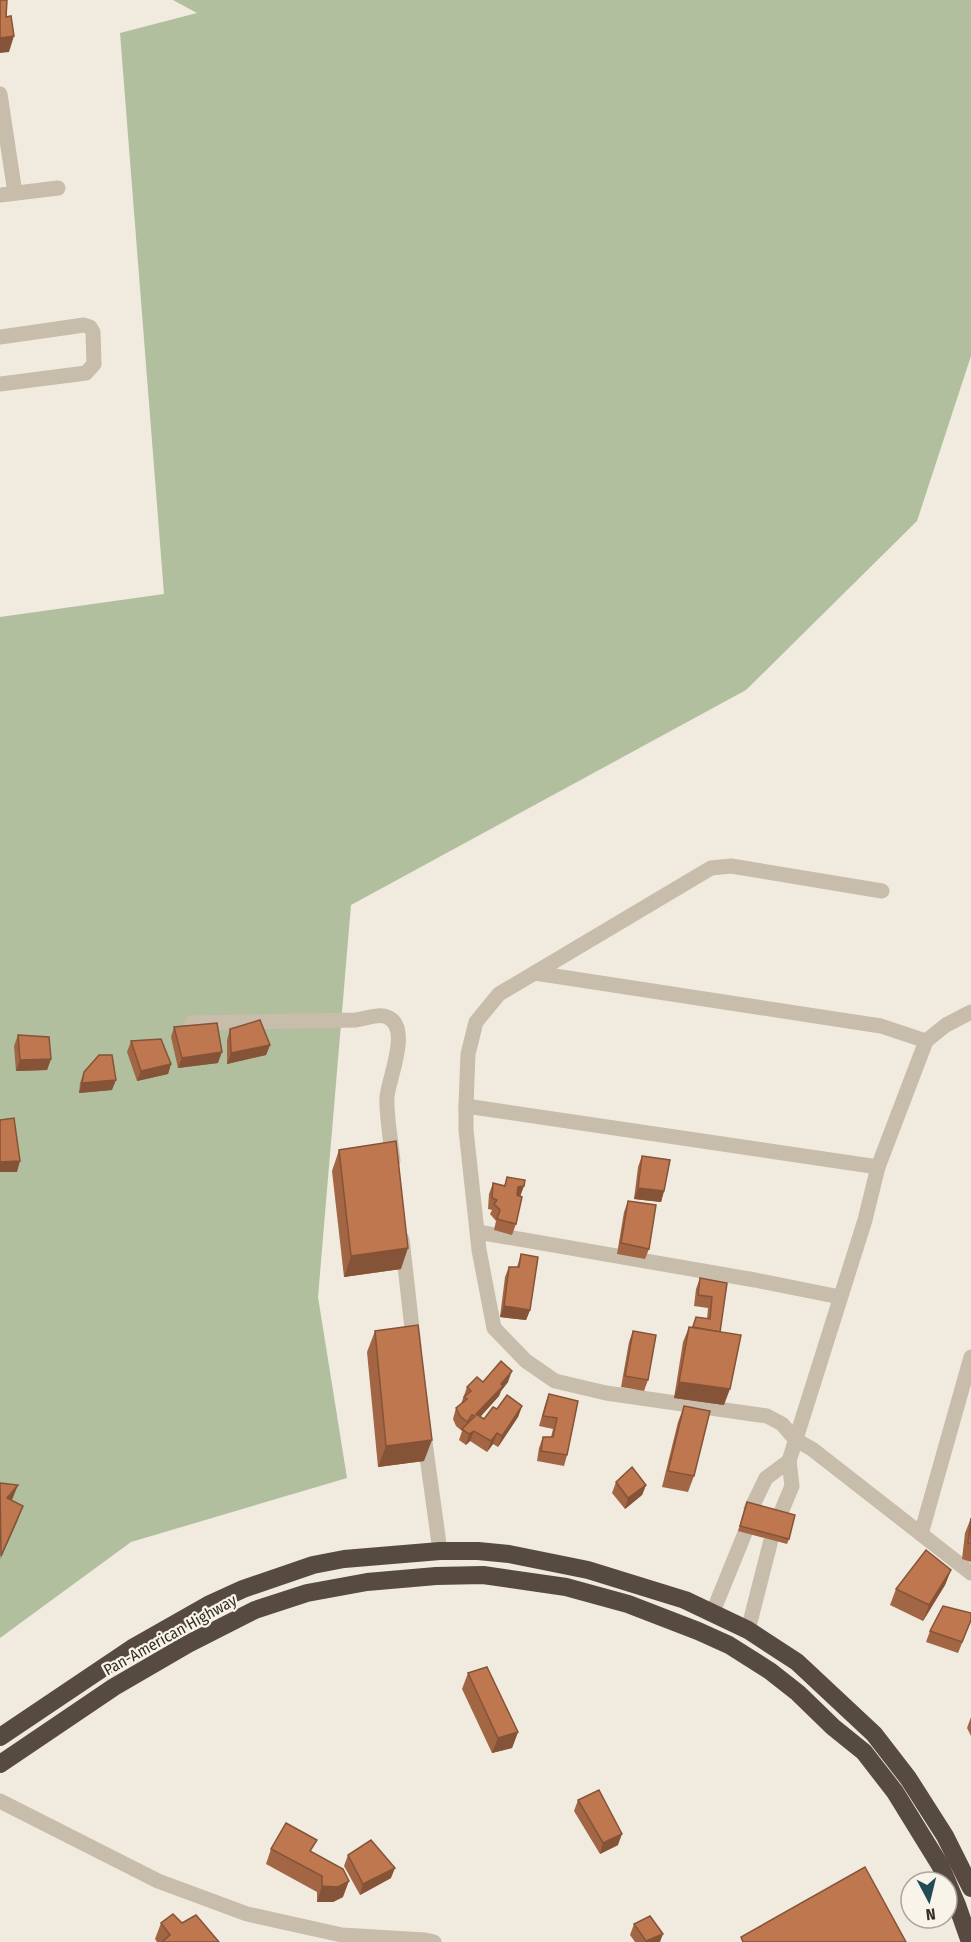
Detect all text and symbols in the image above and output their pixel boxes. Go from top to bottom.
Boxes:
street label: Pan-American Highway [100,1590,241,1679]
north arrow [899,1870,959,1930]
text: N [925,1904,937,1924]

